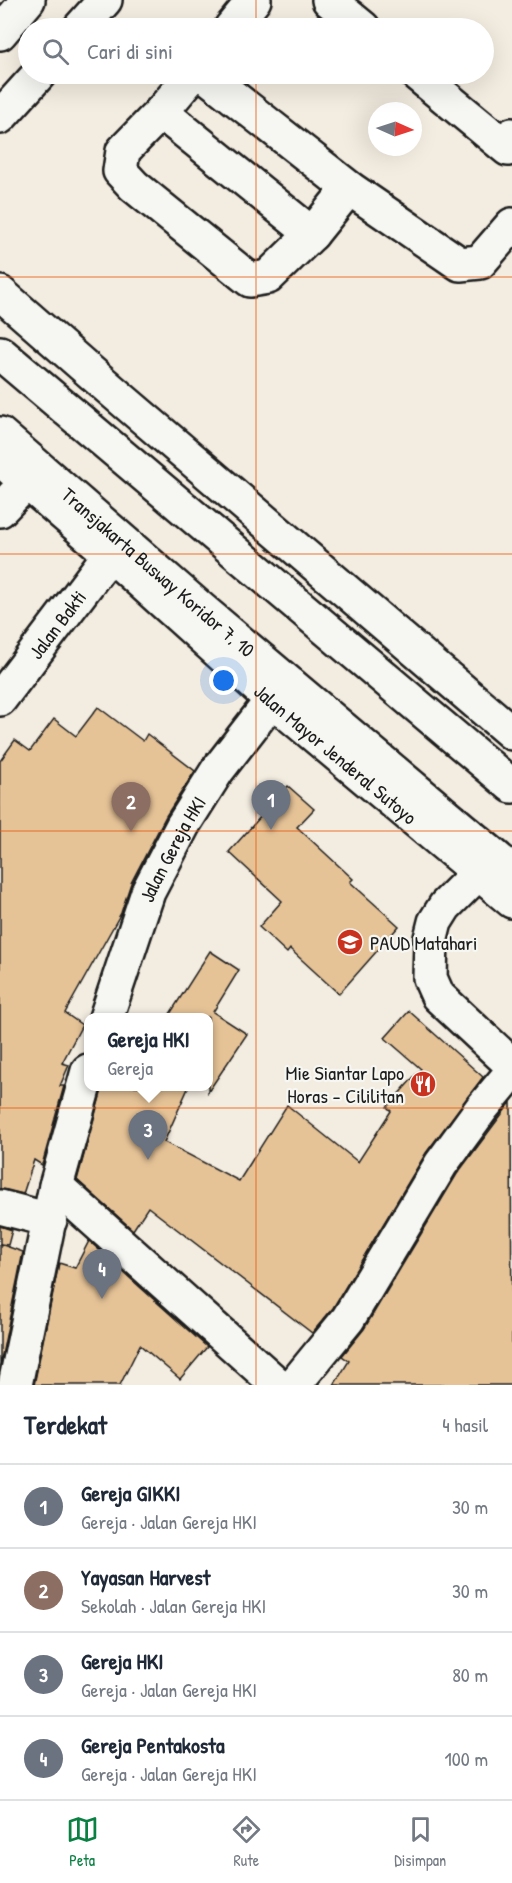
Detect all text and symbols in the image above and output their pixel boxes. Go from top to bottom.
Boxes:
search box [18,18,494,84]
icon: search [39,35,72,68]
text: Cari di sini [87,36,173,66]
north arrow [368,102,422,156]
street label: Transjakarta Busway Koridor 7, 10 [56,481,261,663]
street label: Jalan Bakti [22,584,92,664]
your location [209,666,238,695]
street label: Jalan Mayor Jenderal Sutoyo [249,677,423,830]
pin: 1 [252,780,290,830]
pin: 2 [112,782,150,832]
street label: Jalan Gereja HKI [132,791,212,905]
school or university icon: PAUD Matahari [335,927,365,957]
place label: PAUD Matahari [370,929,477,956]
popup [84,1013,213,1091]
text: Gereja HKI [107,1024,190,1054]
text: Gereja [107,1054,153,1081]
place label: Mie Siantar Lapo Horas - Cililitan [286,1059,404,1109]
restaurant icon: Mie Siantar Lapo Horas - Cililitan [408,1069,438,1099]
pin: 3 [128,1110,168,1160]
pin: 4 [82,1250,122,1299]
text: Terdekat [24,1407,107,1442]
text: 4 hasil [442,1411,488,1438]
text: Gereja GIKKI [81,1478,180,1508]
text: 1 [40,1493,47,1520]
text: 30 m [452,1493,488,1520]
text: Gereja · Jalan Gereja HKI [81,1508,257,1535]
text: Yayasan Harvest [81,1562,210,1592]
text: 2 [39,1577,48,1604]
text: 30 m [452,1577,488,1604]
text: Sekolah · Jalan Gereja HKI [81,1592,266,1619]
text: Gereja HKI [81,1646,163,1676]
text: 3 [39,1661,48,1688]
text: 80 m [452,1661,488,1688]
text: Gereja · Jalan Gereja HKI [81,1676,257,1703]
text: Gereja Pentakosta [81,1730,225,1760]
text: 4 [40,1745,47,1772]
text: 100 m [445,1745,488,1772]
text: Gereja · Jalan Gereja HKI [81,1760,257,1787]
tab: Peta [66,1813,99,1871]
tab: Rute [230,1813,263,1871]
tab: Disimpan [394,1813,446,1871]

